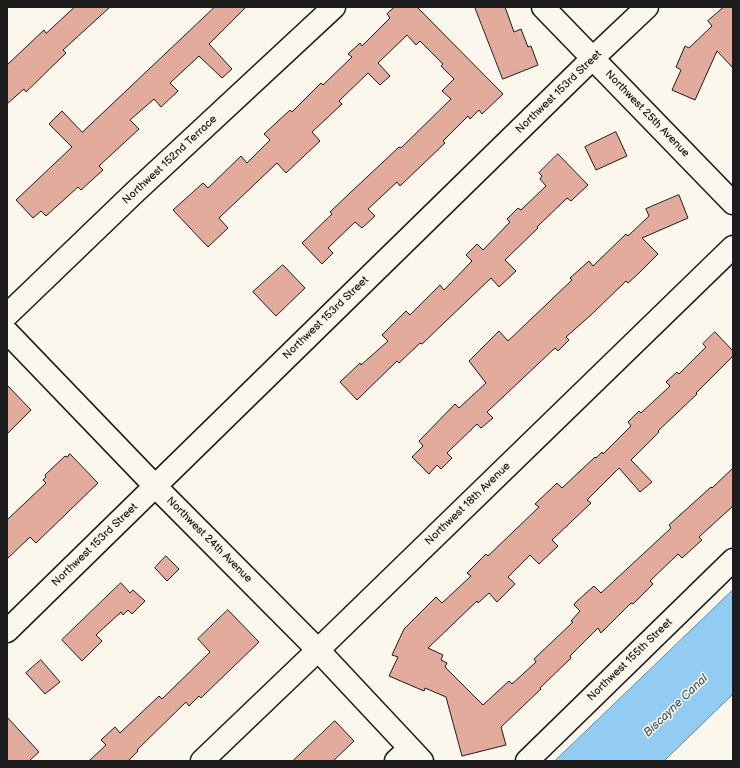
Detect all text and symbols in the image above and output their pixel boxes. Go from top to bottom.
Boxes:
street label: Northwest 153rd Street [513,48,605,136]
street label: Northwest 25th Avenue [602,68,692,160]
street label: Northwest 152nd Terrace [120,113,220,207]
street label: Northwest 153rd Street [280,274,372,362]
street label: Northwest 18th Avenue [423,460,513,548]
street label: Northwest 24th Avenue [163,494,255,586]
street label: Northwest 153rd Street [49,501,141,589]
street label: Northwest 155th Street [585,616,675,704]
water label: Biscayne Canal [641,672,711,740]

